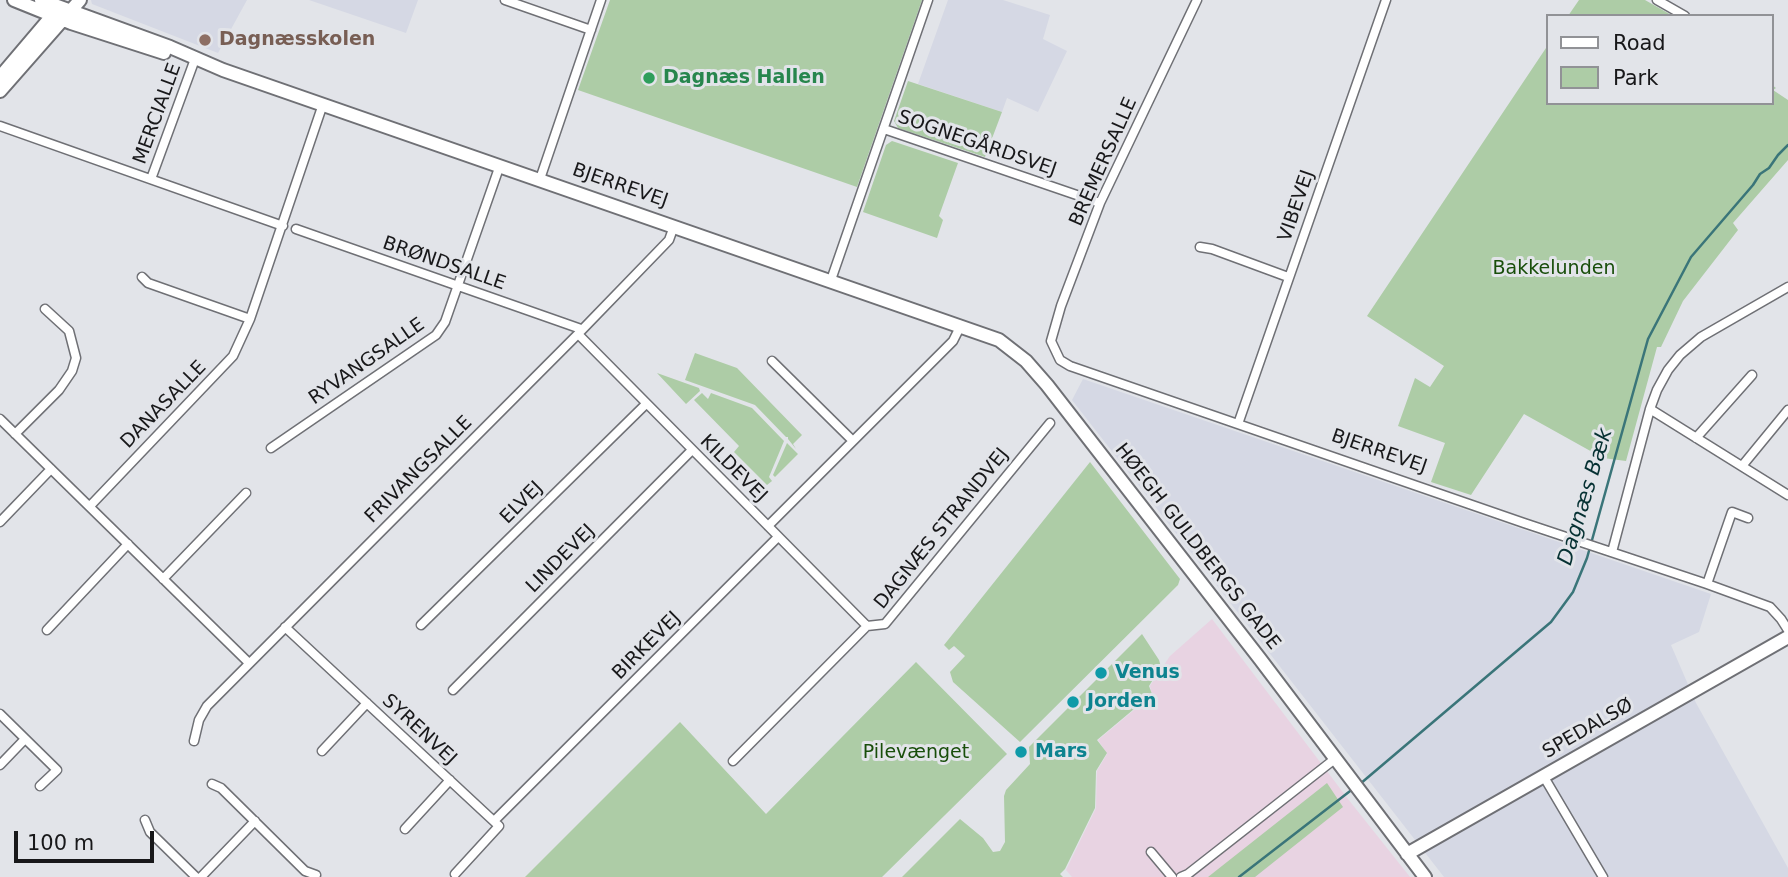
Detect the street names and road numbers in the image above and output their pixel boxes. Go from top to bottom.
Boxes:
street label: MERCIALLE [129,60,187,168]
street label: BREMERSALLE [1065,94,1143,230]
street label: SOGNEGÅRDSVEJ [895,106,1059,182]
street label: BJERREVEJ [569,159,671,213]
street label: VIBEVEJ [1274,167,1320,245]
street label: BRØNDSALLE [379,232,509,296]
street label: RYVANGSALLE [305,314,429,410]
street label: DANASALLE [117,356,211,454]
street label: FRIVANGSALLE [361,412,477,528]
street label: BJERREVEJ [1328,425,1430,479]
street label: KILDEVEJ [695,431,771,507]
street label: HØEGH GULDBERGS GADE [1109,439,1285,655]
street label: DAGNÆS STRANDVEJ [870,444,1014,614]
street label: ELVEJ [496,477,548,529]
street label: LINDEVEJ [522,520,600,598]
street label: BIRKEVEJ [608,607,686,685]
street label: SYRENVEJ [377,690,461,770]
street label: SPEDALSØ [1539,694,1637,764]

